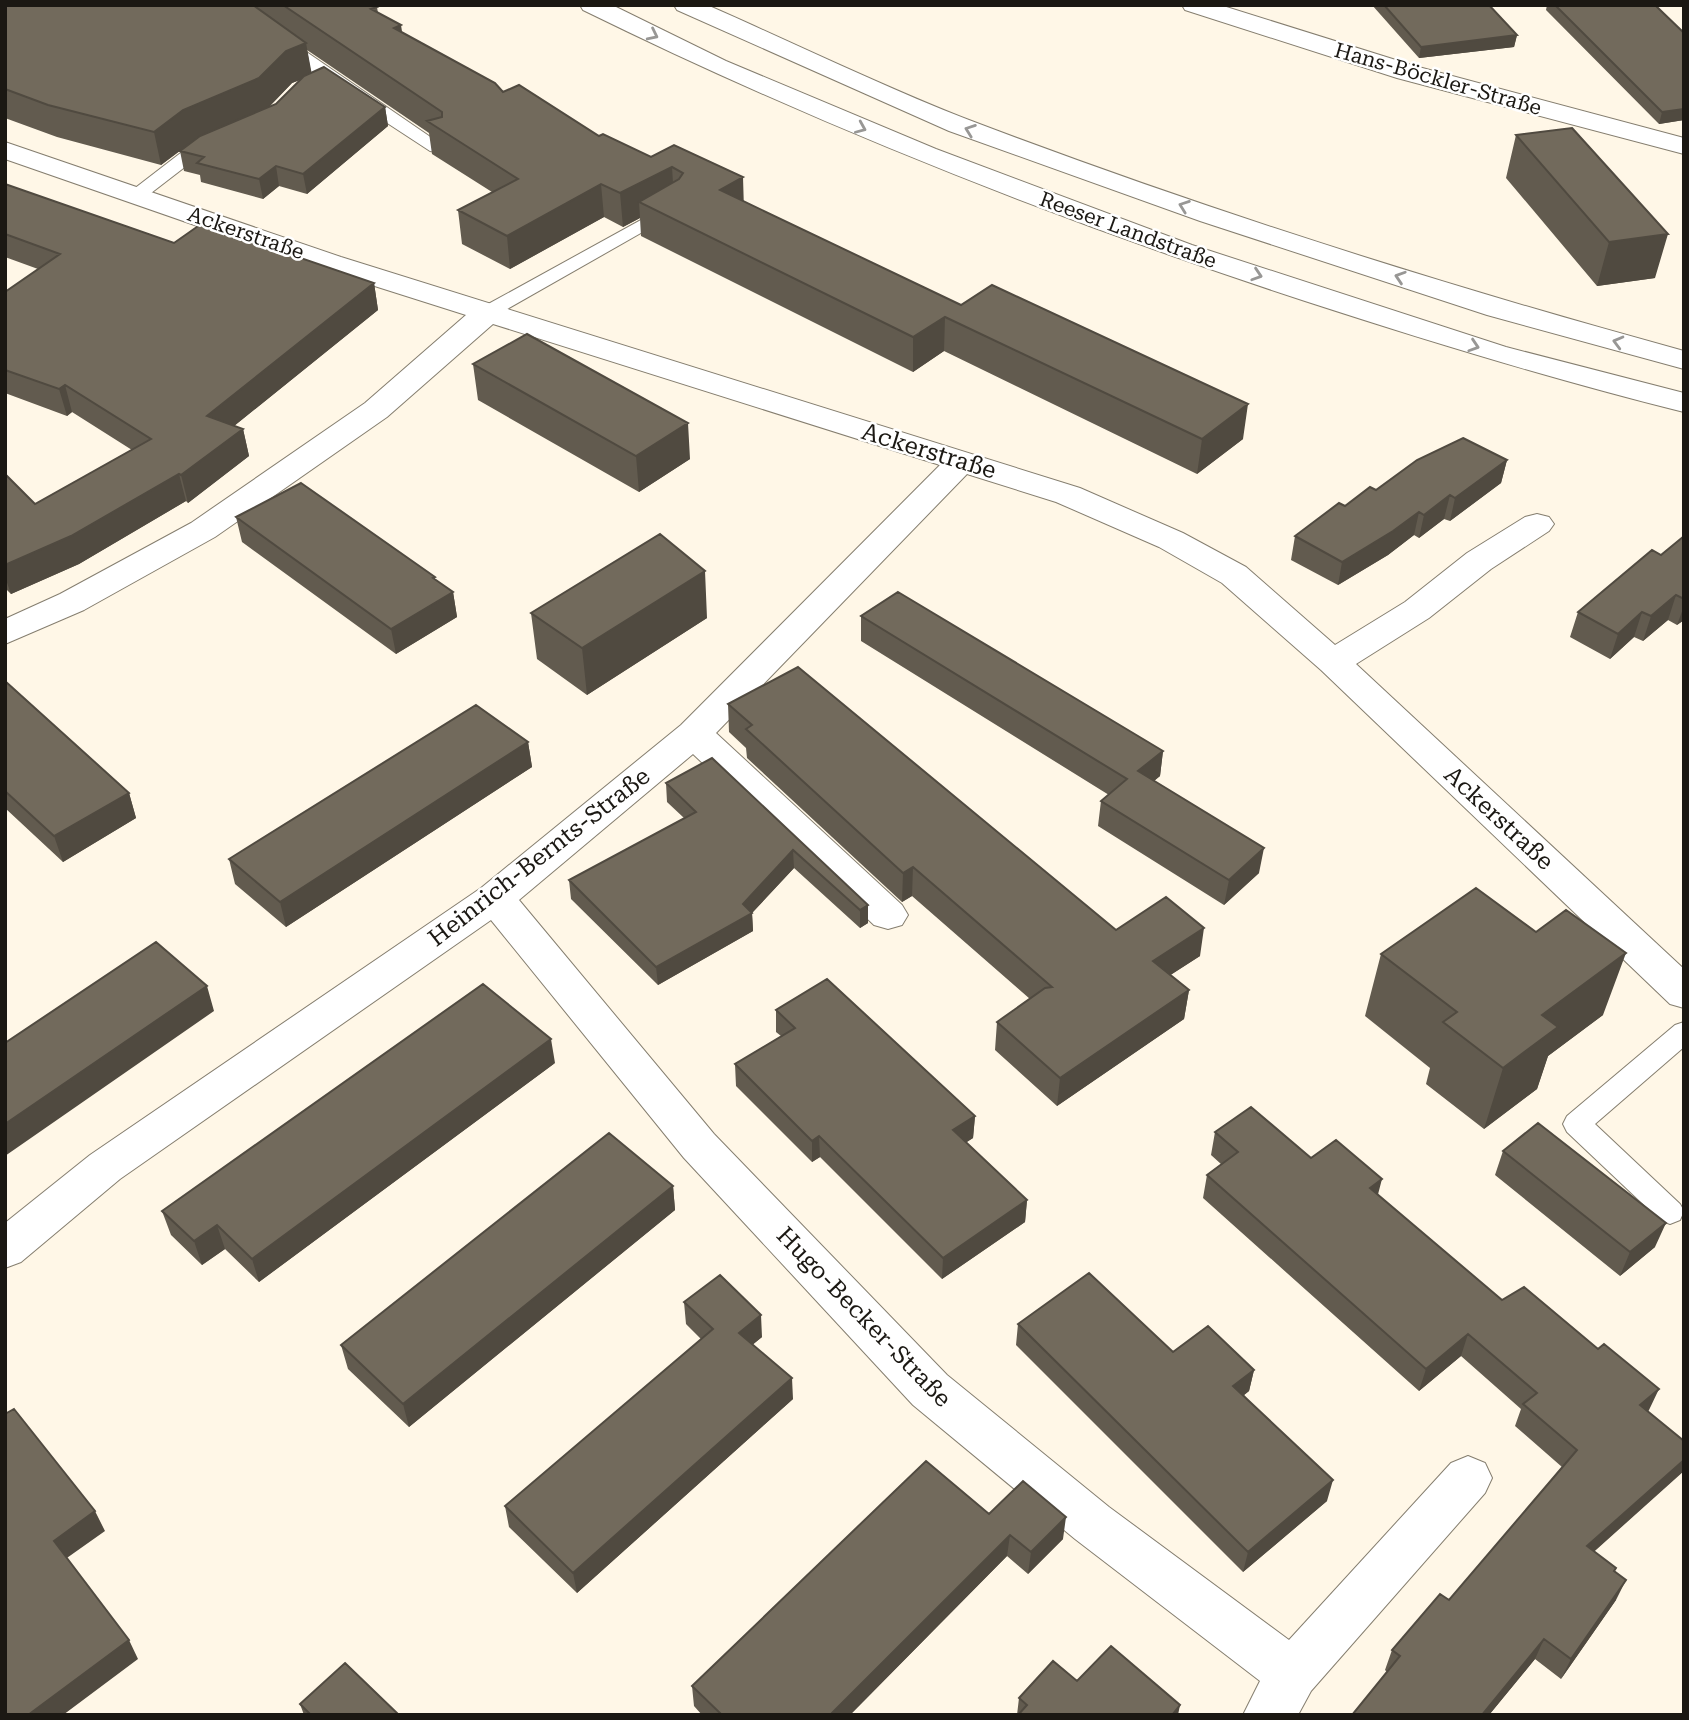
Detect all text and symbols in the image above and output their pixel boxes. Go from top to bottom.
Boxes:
one-way arrow [646,27,658,41]
street label: Hans-Böckler-Straße [1332,38,1544,120]
one-way arrow [854,119,866,133]
one-way arrow [964,124,976,138]
street label: Reeser Landstraße [1036,187,1220,273]
one-way arrow [1178,200,1190,214]
street label: Ackerstraße [185,202,307,264]
one-way arrow [1251,267,1263,282]
one-way arrow [1394,271,1406,286]
one-way arrow [1612,336,1624,350]
one-way arrow [1467,337,1479,352]
street label: Ackerstraße [859,417,999,485]
street label: Ackerstraße [1439,760,1559,876]
street label: Heinrich-Bernts-Straße [423,762,655,952]
street label: Hugo-Becker-Straße [771,1221,957,1413]

